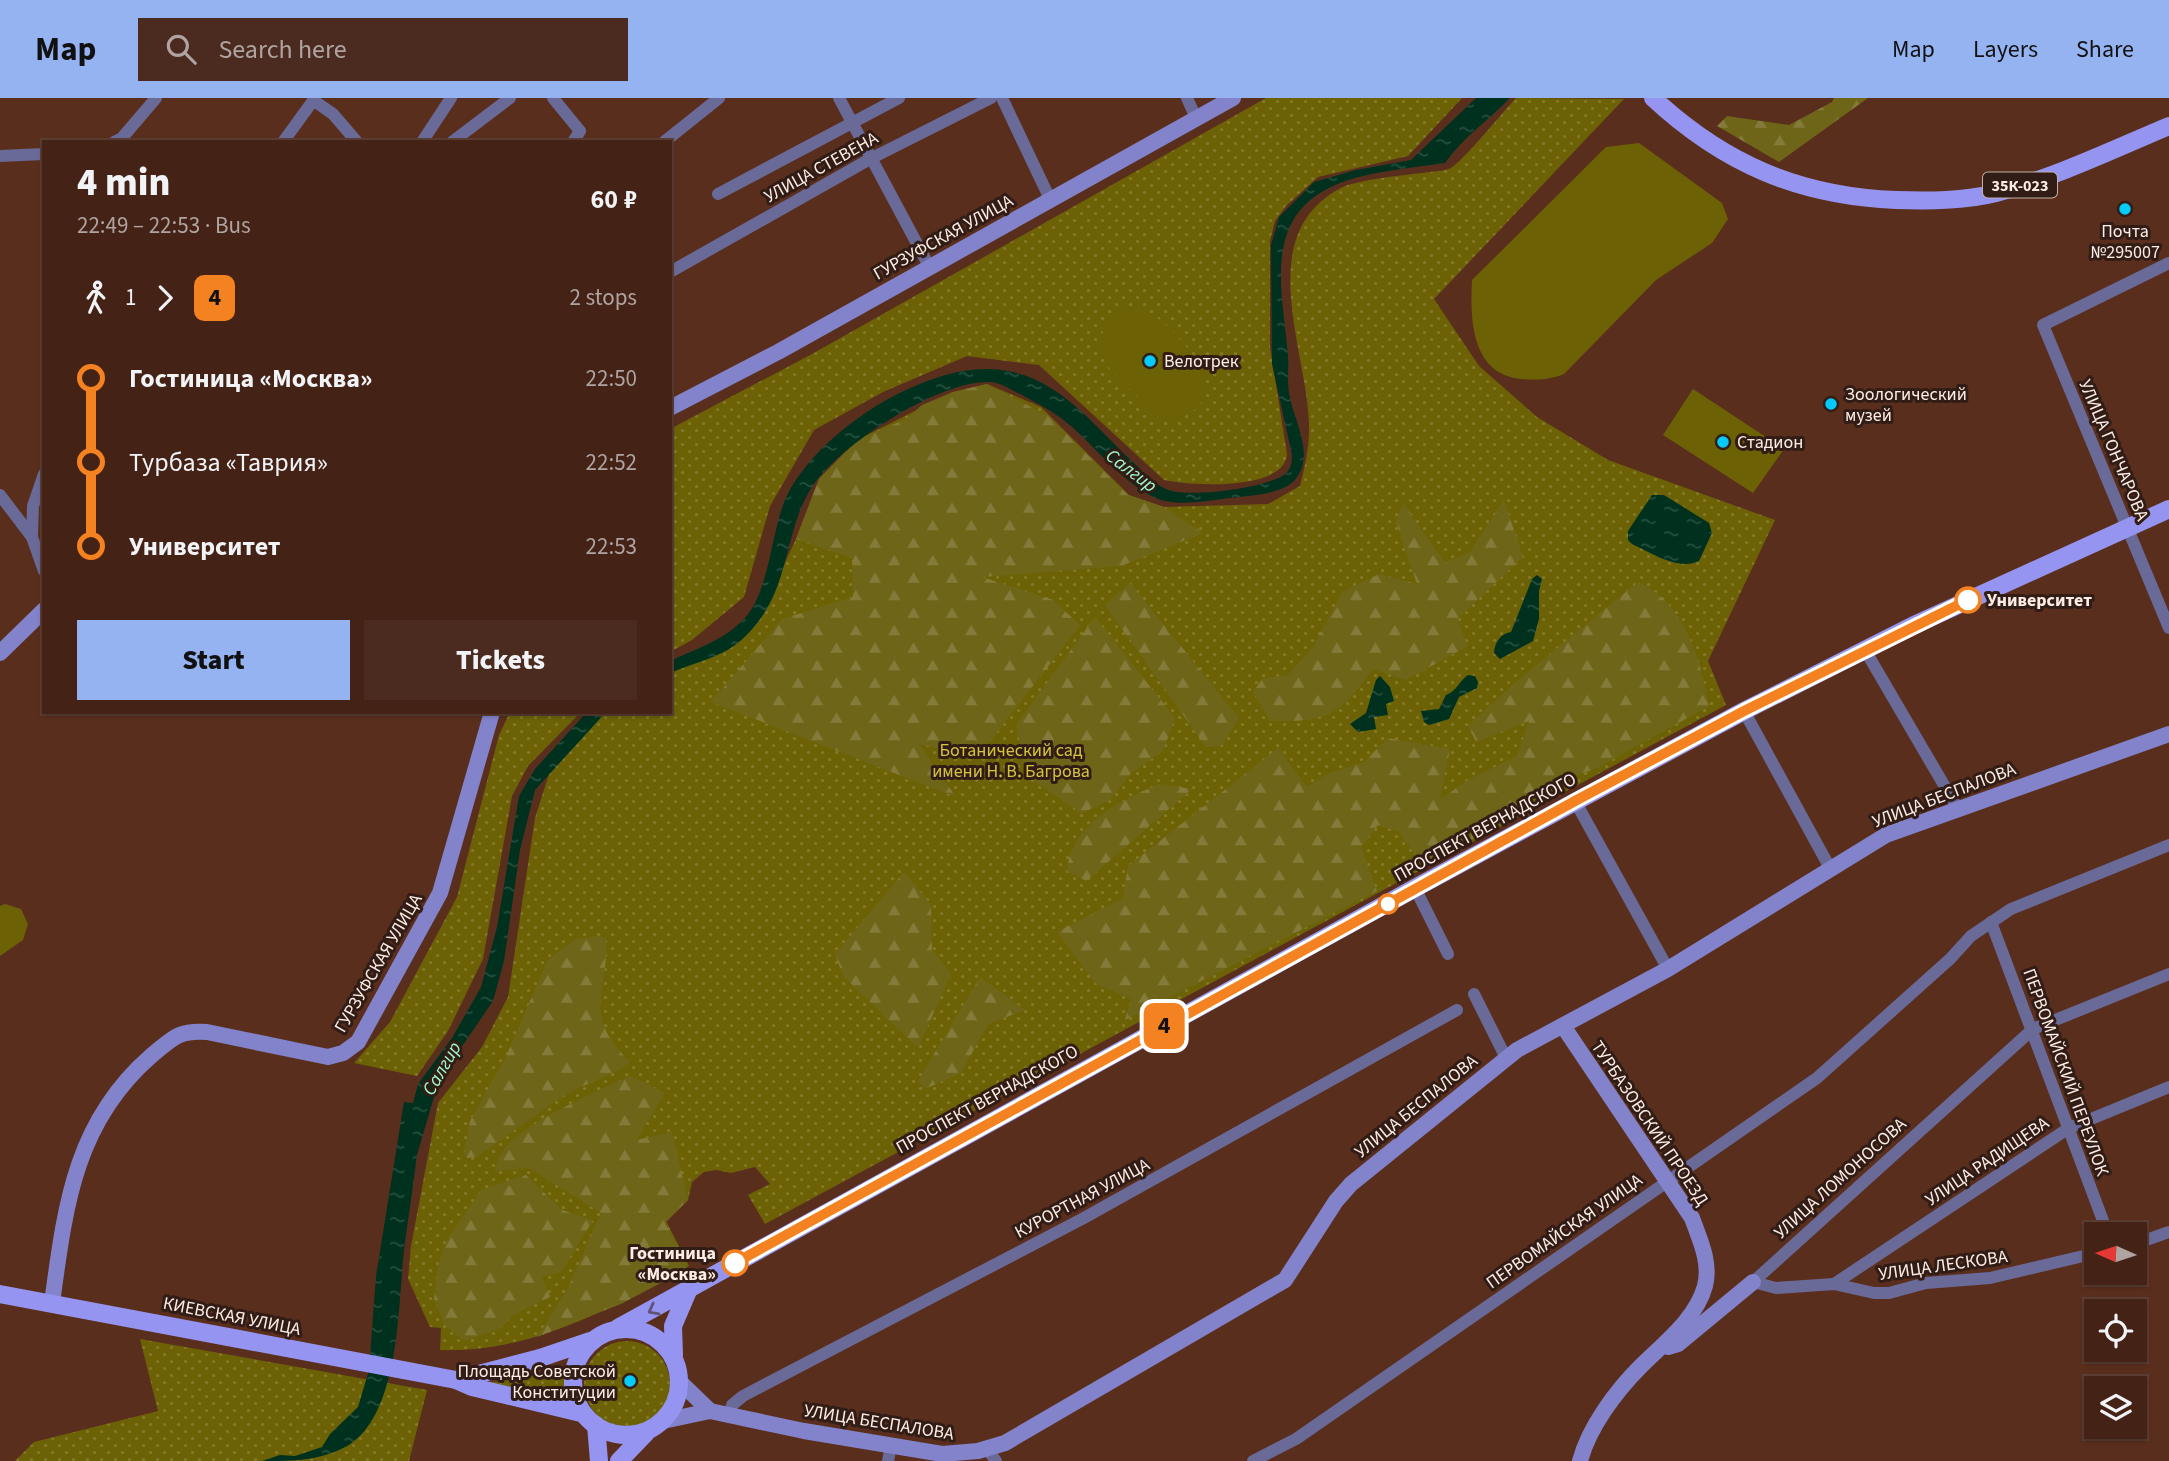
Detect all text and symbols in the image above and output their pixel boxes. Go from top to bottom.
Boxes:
search box [138,18,628,81]
text: Map [35,26,96,73]
icon: search [162,30,200,68]
text: Search here [218,31,347,68]
text: Map [1892,32,1935,67]
text: Layers [1973,32,2038,67]
text: Share [2076,32,2134,67]
street label: УЛИЦА СТЕВЕНА [760,126,883,209]
text: 4 min [77,156,170,210]
road number: 35К-023 [1983,172,2057,198]
text: 60 ₽ [591,181,637,218]
street label: ГУРЗУФСКАЯ УЛИЦА [869,188,1018,286]
marker: Почта №295007 [2117,201,2133,217]
text: 22:49 – 22:53 · Bus [77,209,251,242]
place label: Почта №295007 [2090,219,2160,265]
icon: walk [77,279,115,317]
icon: forward [146,279,184,317]
text: 4 [208,280,221,315]
text: 1 [125,281,136,314]
text: 2 stops [570,281,637,314]
place label: Велотрек [1164,349,1239,374]
marker: Велотрек [1142,353,1158,369]
text: Гостиница «Москва» [129,360,372,397]
text: 22:50 [586,362,637,395]
street label: УЛИЦА ГОНЧАРОВА [2072,376,2155,525]
place label: Зоологический музей [1845,382,1967,428]
marker: Зоологический музей [1823,396,1839,412]
place label: Стадион [1737,430,1803,455]
marker: Стадион [1715,434,1731,450]
water label: Салгир [1100,443,1162,499]
text: Турбаза «Таврия» [129,444,328,481]
text: 22:52 [586,446,637,479]
text: Университет [129,528,281,565]
text: 22:53 [586,530,637,563]
marker: Университет [1955,587,1981,613]
place label: Университет [1987,588,2092,613]
button: Start [77,620,350,700]
button: Tickets [364,620,637,700]
park label: Ботанический сад имени Н. В. Багрова [932,738,1090,784]
street label: УЛИЦА БЕСПАЛОВА [1869,757,2020,834]
street label: ПРОСПЕКТ ВЕРНАДСКОГО [1390,767,1581,888]
street label: ГУРЗУФСКАЯ УЛИЦА [328,889,428,1037]
unlabelled marker [1378,894,1398,914]
street label: ПЕРВОМАЙСКИЙ ПЕРЕУЛОК [2016,965,2115,1180]
line badge: 4 [1141,1003,1187,1049]
text: 4 [1158,1008,1170,1043]
street label: ТУРБАЗОВСКИЙ ПРОЕЗД [1585,1036,1714,1211]
water label: Салгир [416,1037,469,1101]
street label: ПРОСПЕКТ ВЕРНАДСКОГО [892,1039,1083,1160]
street label: УЛИЦА БЕСПАЛОВА [1350,1049,1483,1164]
street label: УЛИЦА РАДИЩЕВА [1921,1111,2054,1212]
street label: УЛИЦА ЛОМОНОСОВА [1769,1112,1912,1245]
street label: КУРОРТНАЯ УЛИЦА [1010,1152,1154,1245]
street label: ПЕРВОМАЙСКАЯ УЛИЦА [1481,1168,1648,1295]
north arrow [2084,1222,2147,1284]
map controls [2084,1222,2147,1439]
place label: Гостиница «Москва» [629,1241,716,1287]
street label: УЛИЦА ЛЕСКОВА [1877,1244,2009,1287]
marker: Гостиница «Москва» [722,1250,748,1276]
street label: КИЕВСКАЯ УЛИЦА [161,1291,303,1342]
button: locate [2084,1299,2147,1362]
one-way arrow [648,1301,660,1315]
place label: Площадь Советской Конституции [458,1359,616,1405]
marker: Площадь Советской Конституции [622,1373,638,1389]
button: layers [2084,1376,2147,1439]
street label: УЛИЦА БЕСПАЛОВА [802,1398,956,1447]

